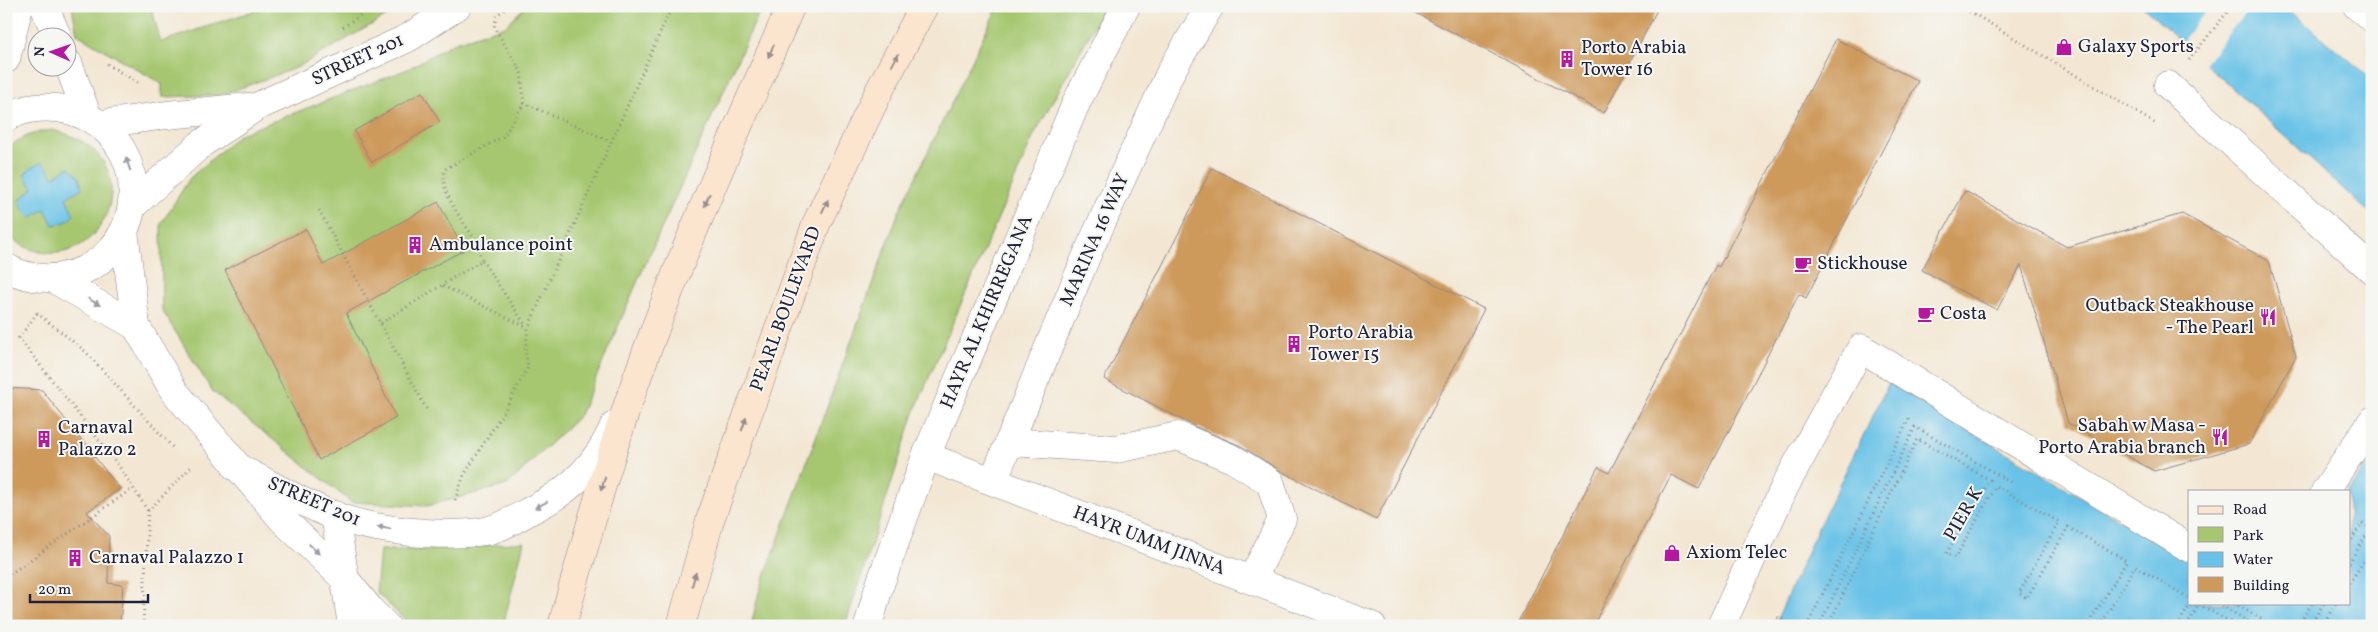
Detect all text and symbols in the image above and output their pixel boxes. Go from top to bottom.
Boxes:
street label: STREET 201 [308,27,408,93]
north arrow [28,28,78,78]
place label: Galaxy Sports [2078,34,2194,60]
place label: Porto Arabia Tower 16 [1581,35,1687,83]
shop icon: Galaxy Sports [2054,37,2074,57]
one-way arrow [767,44,775,58]
text: N [31,46,50,57]
building icon: Porto Arabia Tower 16 [1557,49,1577,69]
one-way arrow [891,53,899,67]
one-way arrow [124,157,131,172]
street label: MARINA 16 WAY [1054,169,1136,311]
one-way arrow [703,193,711,208]
one-way arrow [821,199,829,213]
street label: HAYR AL KHIRREGANA [934,211,1040,413]
street label: PEARL BOULEVARD [744,223,828,395]
place label: Ambulance point [429,232,573,258]
building icon: Ambulance point [405,235,425,255]
place label: Stickhouse [1817,251,1908,277]
cafe icon: Stickhouse [1793,254,1813,274]
place label: Outback Steakhouse - The Pearl [2086,293,2254,341]
one-way arrow [87,298,102,306]
place label: Costa [1940,301,1987,327]
cafe icon: Costa [1916,304,1936,324]
restaurant icon: Outback Steakhouse - The Pearl [2258,307,2278,327]
place label: Porto Arabia Tower 15 [1308,320,1414,368]
building icon: Porto Arabia Tower 15 [1284,334,1304,354]
place label: Sabah w Masa - Porto Arabia branch [2038,413,2206,461]
place label: Carnaval Palazzo 2 [58,415,137,463]
one-way arrow [741,417,748,432]
restaurant icon: Sabah w Masa - Porto Arabia branch [2210,427,2230,447]
building icon: Carnaval Palazzo 2 [34,429,54,449]
street label: STREET 201 [263,471,365,533]
one-way arrow [599,477,607,492]
street label: PIER K [1938,482,1990,546]
legend [2188,490,2350,604]
street label: HAYR UMM JINNA [1069,500,1229,582]
text: Road [2233,500,2267,521]
one-way arrow [534,501,548,509]
one-way arrow [376,523,392,531]
text: Park [2233,526,2264,547]
place label: Axiom Telec [1686,540,1787,566]
one-way arrow [307,543,319,555]
shop icon: Axiom Telec [1662,543,1682,563]
place label: Carnaval Palazzo 1 [89,545,244,571]
building icon: Carnaval Palazzo 1 [65,548,85,568]
text: Water [2233,550,2273,571]
one-way arrow [690,571,698,586]
scale bar [30,572,148,604]
text: Building [2233,576,2290,597]
text: 20 m [38,580,71,601]

